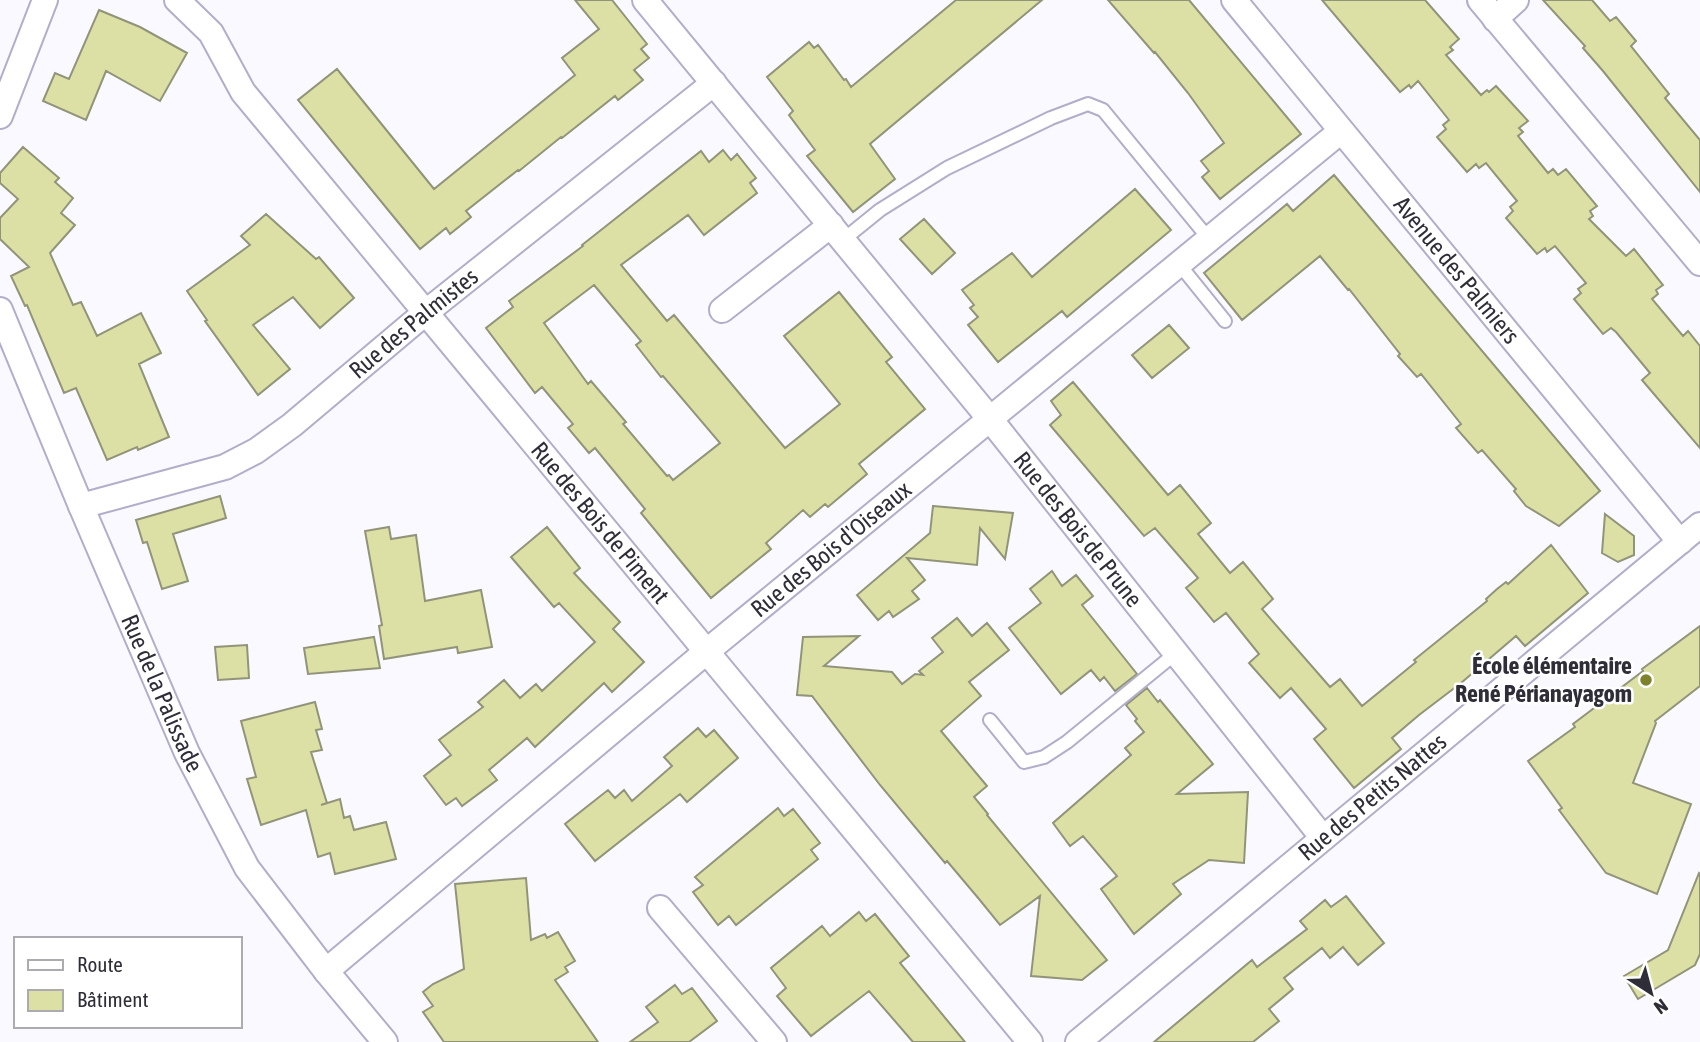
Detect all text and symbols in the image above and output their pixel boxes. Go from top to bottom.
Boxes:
street label: Avenue des Palmiers [1389,191,1525,349]
street label: Rue des Palmistes [344,262,483,384]
street label: Rue des Bois de Piment [526,437,675,609]
street label: Rue des Bois de Prune [1008,446,1148,612]
street label: Rue des Bois d'Oiseaux [745,475,916,622]
street label: Rue de la Palissade [116,610,209,776]
place label: École élémentaire René Périanayagom [1455,652,1632,707]
marker: École élémentaire René Périanayagom [1638,672,1654,688]
street label: Rue des Petits Nattes [1293,728,1452,866]
legend [14,937,242,1028]
text: Route [77,952,123,976]
north arrow [1616,958,1686,1028]
text: Bâtiment [77,987,148,1011]
text: N [1650,995,1672,1019]

